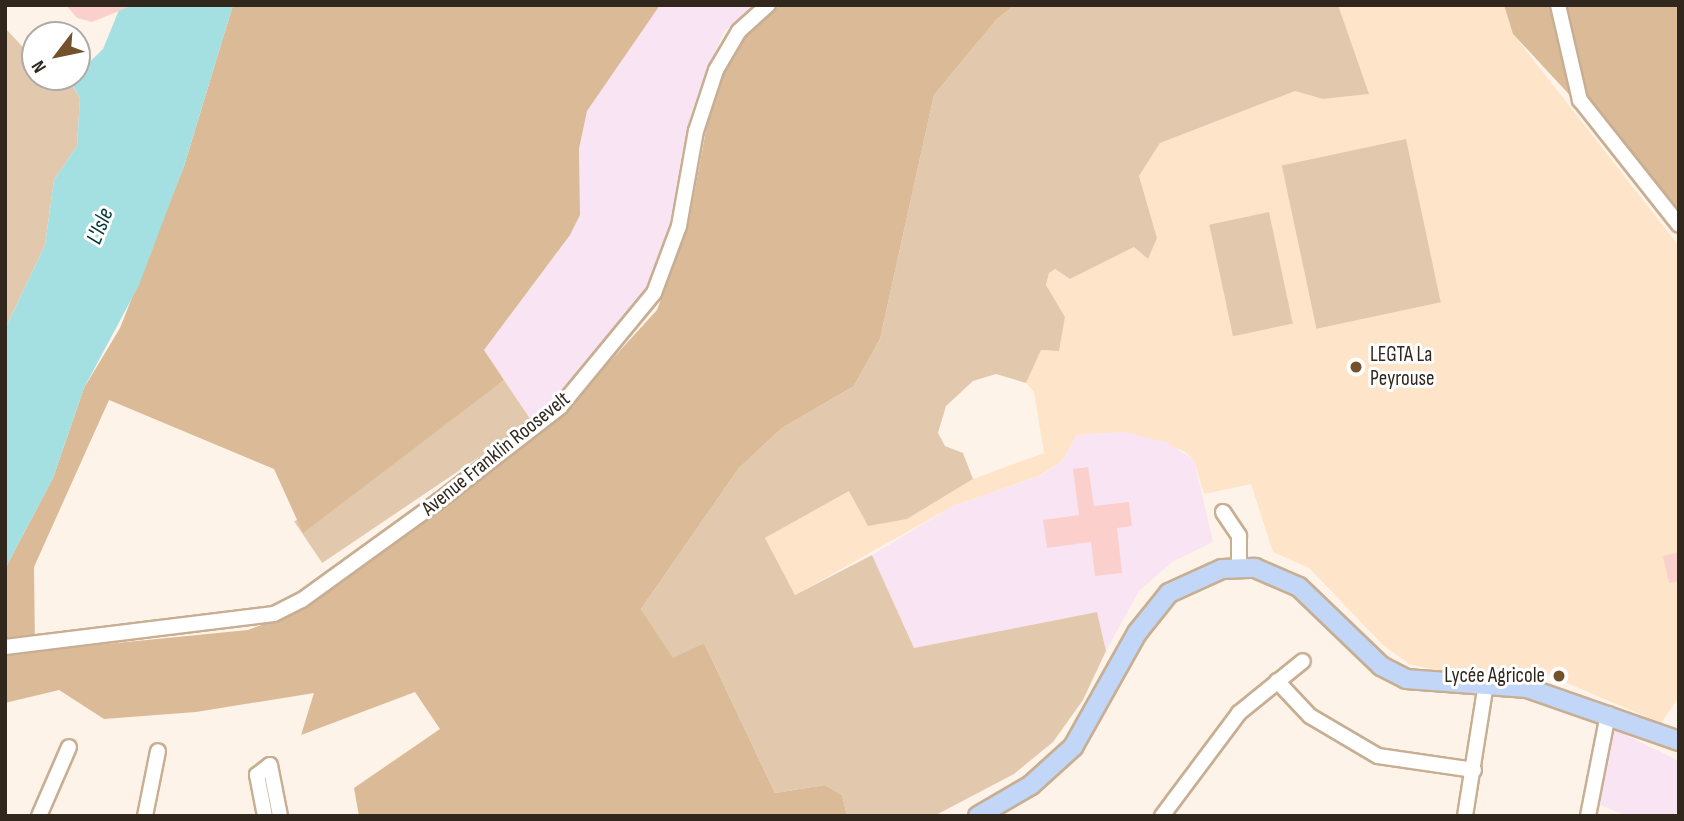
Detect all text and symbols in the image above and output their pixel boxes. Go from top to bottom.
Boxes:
north arrow [21,21,91,91]
text: N [27,56,52,77]
water label: L'Isle [80,204,120,248]
place label: LEGTA La Peyrouse [1370,342,1434,392]
marker: LEGTA La Peyrouse [1348,359,1364,375]
street label: Avenue Franklin Roosevelt [417,386,575,522]
place label: Lycée Agricole [1444,663,1545,689]
marker: Lycée Agricole [1551,668,1567,684]

